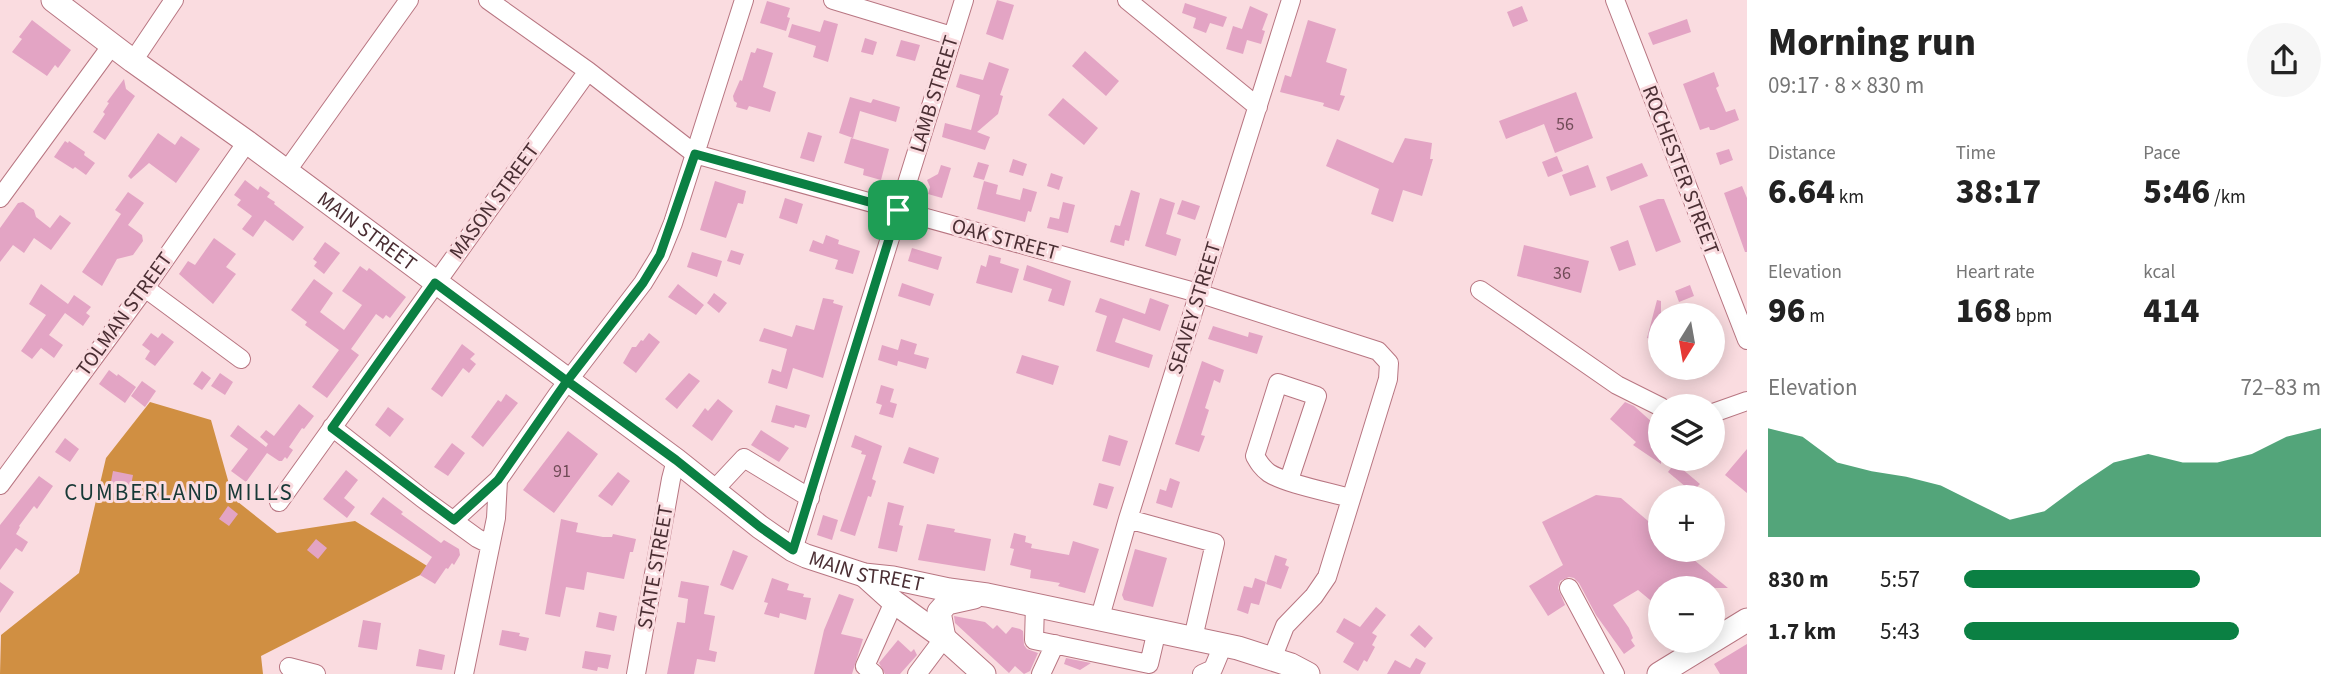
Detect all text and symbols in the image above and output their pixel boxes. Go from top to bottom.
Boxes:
text: Morning run [1768,16,1976,70]
button: share [2247,23,2321,97]
street label: LAMB STREET [902,32,966,156]
text: 09:17 · 8 × 830 m [1768,69,1924,102]
street label: ROCHESTER STREET [1635,81,1727,259]
house number: 56 [1556,112,1574,137]
street label: MASON STREET [442,137,546,265]
text: Distance [1768,140,1836,167]
text: Time [1956,140,1996,167]
text: Pace [2143,140,2181,167]
text: 6.64 [1768,167,1835,217]
text: 38:17 [1956,167,2041,217]
text: 5:46 [2143,167,2210,217]
pin [868,180,928,240]
street label: MAIN STREET [311,184,423,278]
text: km [1835,184,1864,211]
text: /km [2210,184,2246,211]
icon: arrive [879,191,917,229]
street label: OAK STREET [949,210,1061,268]
street label: SEAVEY STREET [1160,238,1228,378]
street label: TOLMAN STREET [69,246,179,382]
text: Elevation [1768,259,1842,286]
text: Heart rate [1956,259,2035,286]
text: kcal [2143,259,2175,286]
house number: 36 [1553,261,1571,286]
text: 96 [1768,286,1805,336]
text: 168 [1956,286,2012,336]
text: 414 [2143,286,2199,336]
north arrow [1648,303,1726,380]
map controls [1648,303,1725,653]
text: m [1805,303,1825,330]
text: bpm [2012,303,2052,330]
text: Elevation [1768,371,1858,404]
text: 72–83 m [2241,371,2321,404]
button: layers [1648,394,1725,471]
house number: 91 [553,459,571,484]
district label: CUMBERLAND MILLS [64,476,294,509]
button: + [1648,485,1725,562]
street label: STATE STREET [629,503,681,631]
street label: MAIN STREET [805,543,927,599]
text: 830 m [1768,563,1829,596]
text: 5:57 [1880,563,1920,596]
button: − [1648,576,1725,653]
text: 1.7 km [1768,615,1836,648]
text: 5:43 [1880,615,1920,648]

